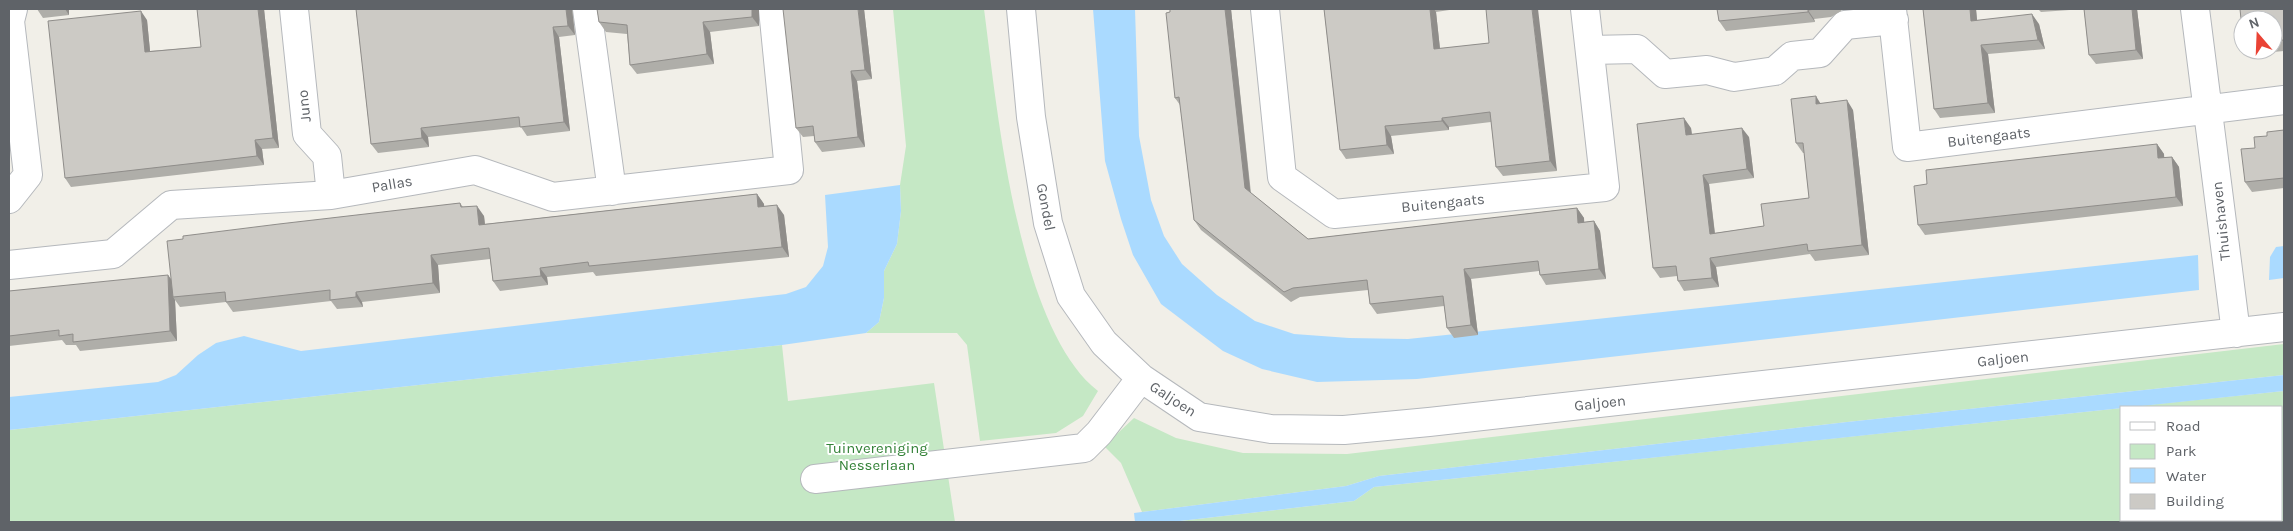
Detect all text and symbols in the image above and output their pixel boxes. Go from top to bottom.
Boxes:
north arrow [2233,10,2283,60]
text: N [2246,14,2261,33]
street label: Juno [293,89,315,123]
street label: Buitengaats [1946,123,2032,151]
street label: Pallas [370,172,414,196]
street label: Thuishaven [2208,180,2234,262]
street label: Gondel [1033,182,1059,232]
street label: Buitengaats [1400,190,1486,216]
street label: Galjoen [1976,347,2030,371]
street label: Galjoen [1146,377,1200,421]
street label: Galjoen [1573,391,1627,415]
legend [2120,406,2283,521]
text: Road [2166,417,2201,435]
park label: Tuinvereniging Nesserlaan [826,439,928,474]
text: Park [2166,442,2196,460]
text: Water [2166,467,2207,485]
text: Building [2166,492,2224,510]

